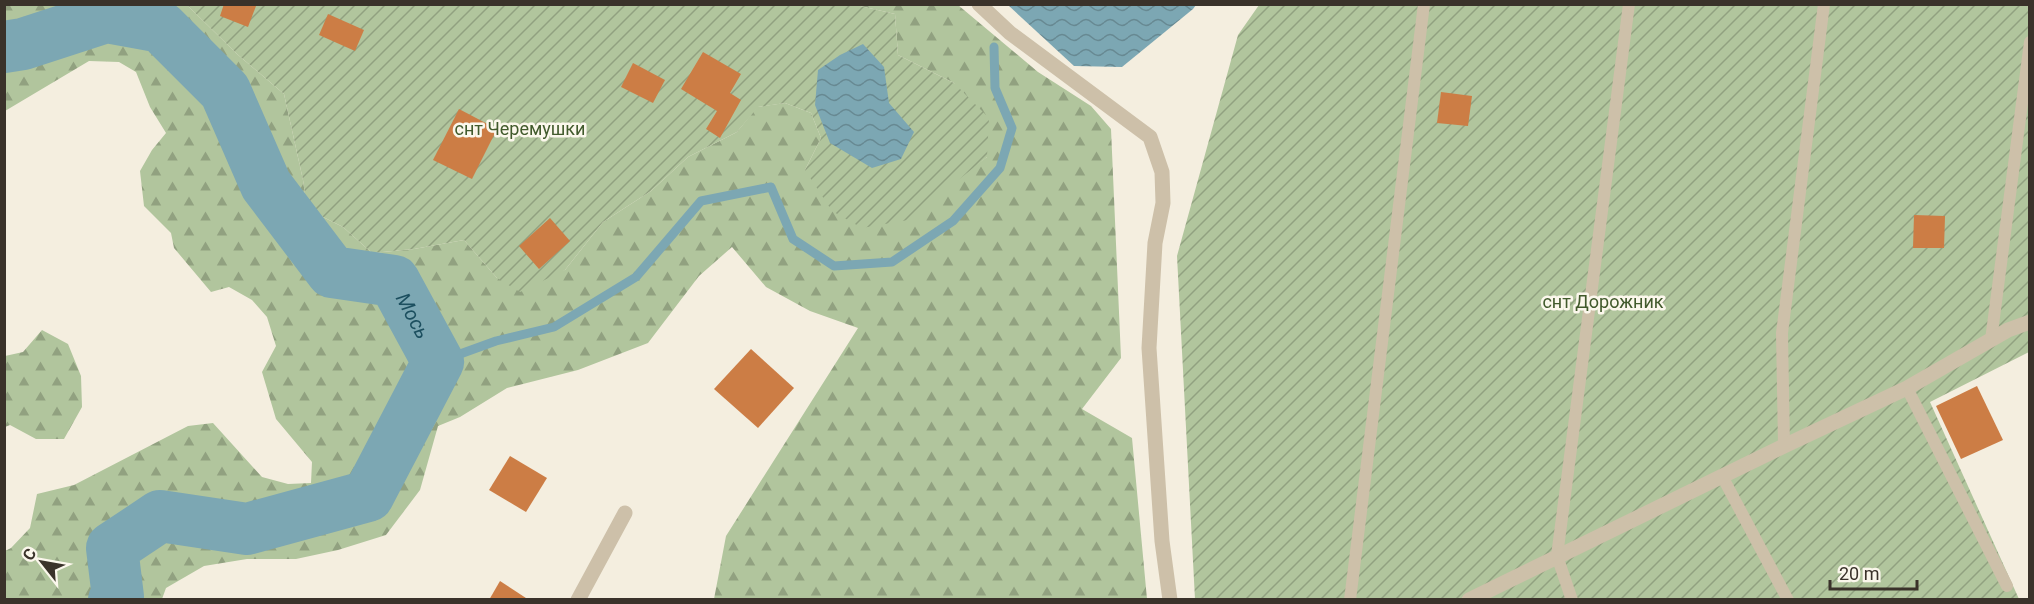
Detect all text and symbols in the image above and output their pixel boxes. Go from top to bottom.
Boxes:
park label: снт Черемушки [455,118,586,139]
water label: Мось [391,289,435,343]
park label: снт Дорожник [1542,291,1664,312]
north arrow [12,532,72,592]
text: С [19,545,40,564]
scale bar [1830,553,1917,591]
text: 20 m [1839,563,1879,584]

